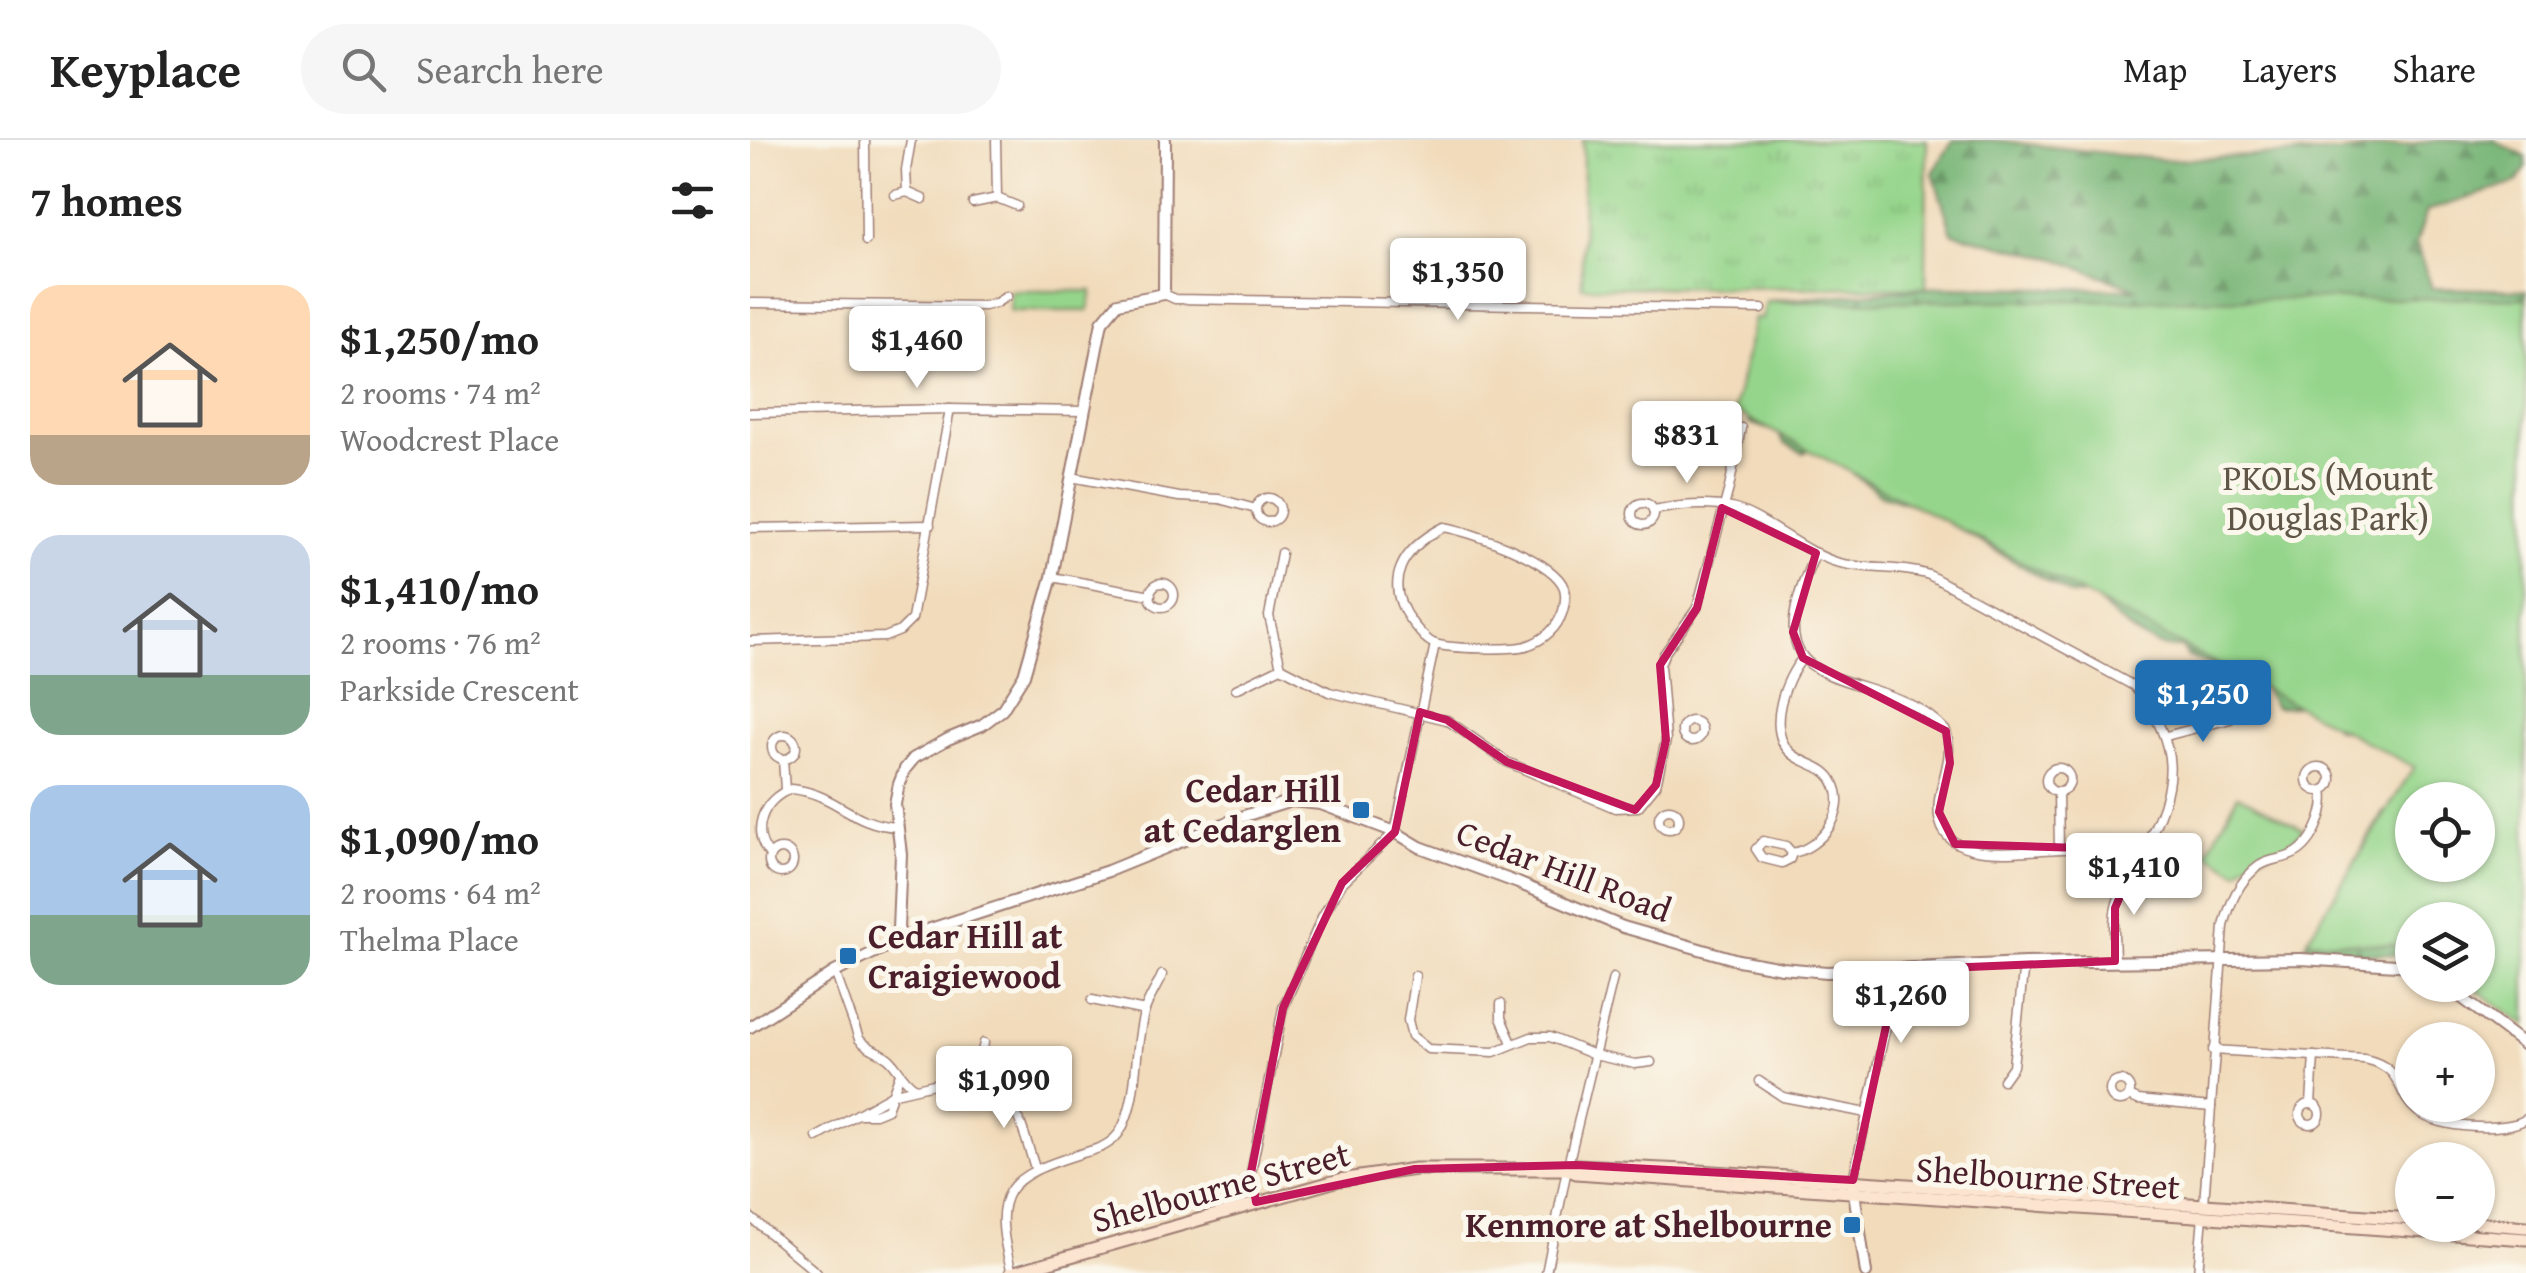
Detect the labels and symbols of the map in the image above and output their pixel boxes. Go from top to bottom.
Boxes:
pin: $1,350 [1377,238,1539,323]
pin: $1,460 [836,306,998,391]
pin: $831 [1628,401,1746,486]
park label: PKOLS (Mount Douglas Park) [2223,452,2433,543]
pin: $1,250 [2122,660,2284,745]
place label: Cedar Hill at Cedarglen [1144,764,1341,855]
marker: Cedar Hill at Cedarglen [1350,799,1372,821]
street label: Cedar Hill Road [1449,806,1679,935]
pin: $1,410 [2053,833,2215,918]
place label: Cedar Hill at Craigiewood [868,910,1063,1001]
marker: Cedar Hill at Craigiewood [837,945,859,967]
pin: $1,260 [1820,961,1982,1046]
pin: $1,090 [923,1046,1085,1131]
street label: Shelbourne Street [1086,1128,1355,1245]
street label: Shelbourne Street [1914,1143,2182,1212]
place label: Kenmore at Shelbourne [1465,1199,1832,1250]
marker: Kenmore at Shelbourne [1841,1214,1863,1236]

